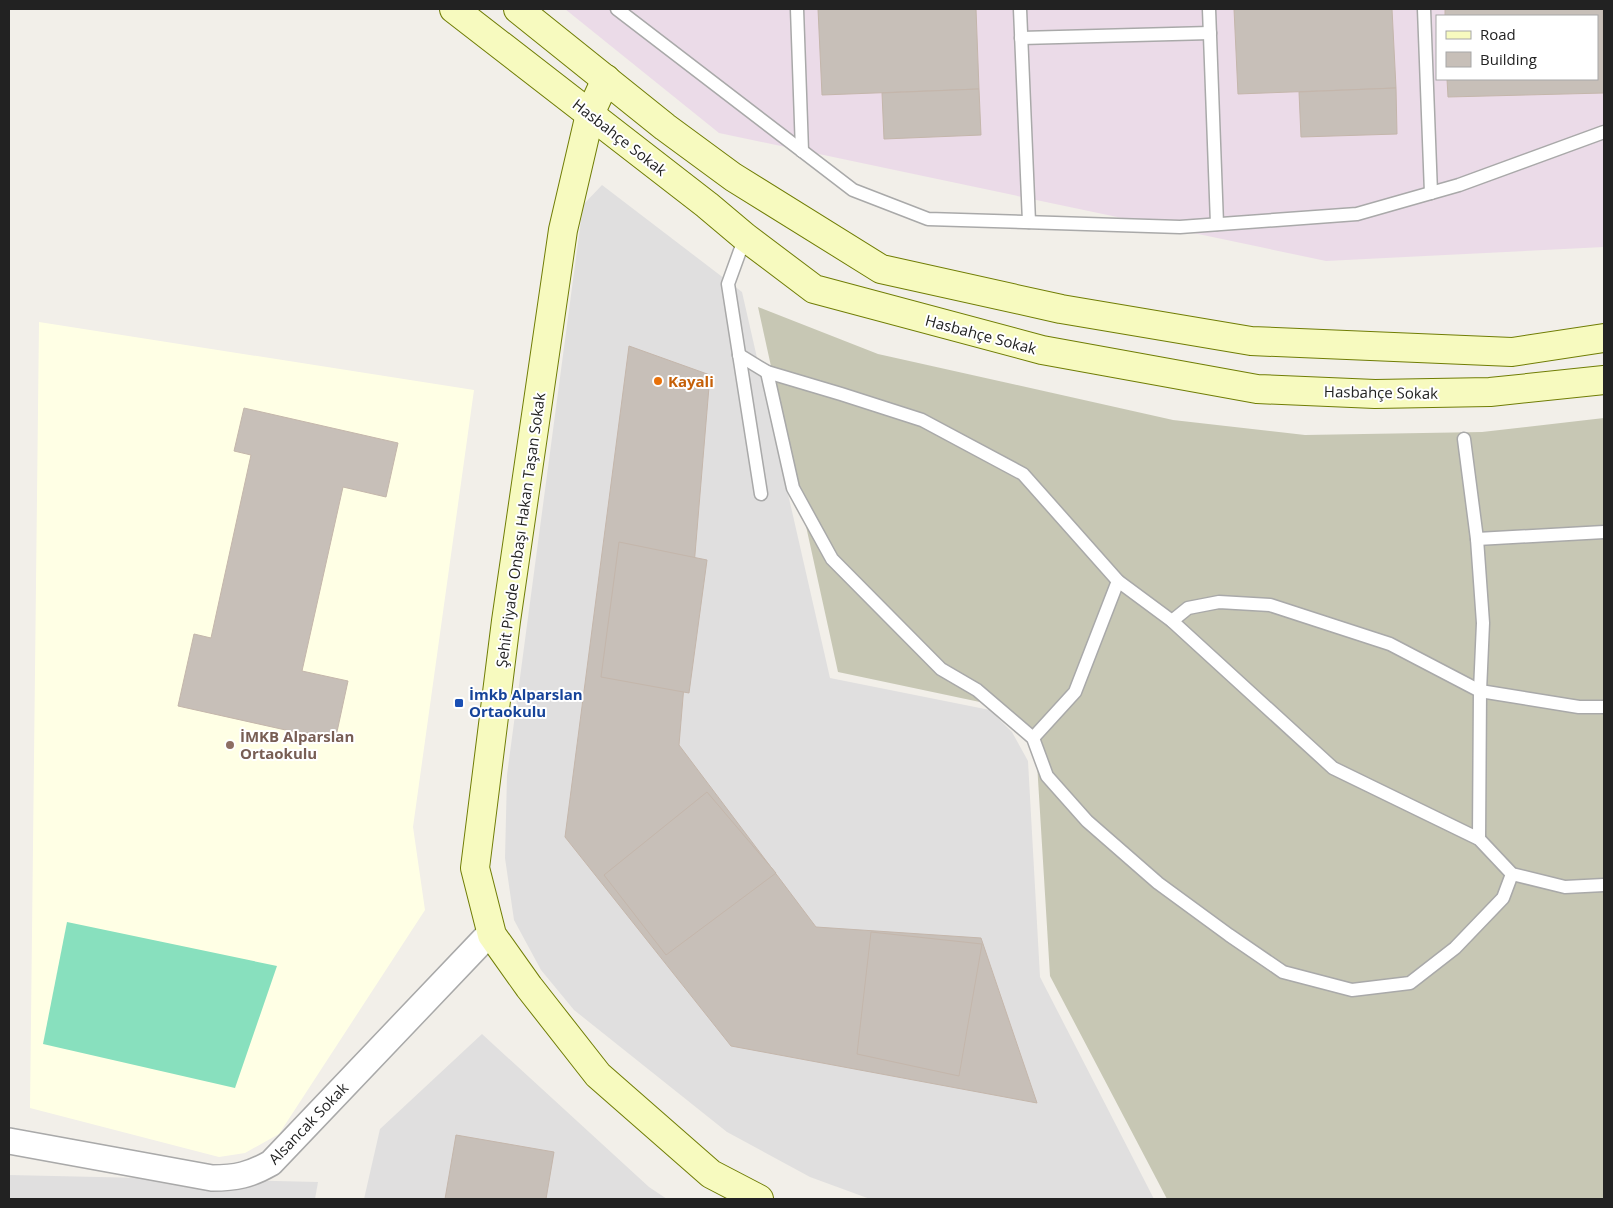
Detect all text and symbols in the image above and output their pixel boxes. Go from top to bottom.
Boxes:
legend [1436,15,1598,80]
text: Road [1480,24,1516,44]
text: Building [1480,49,1537,69]
street label: Hasbahçe Sokak [569,94,671,180]
street label: Hasbahçe Sokak [923,310,1039,358]
place label: Kayali [668,371,714,391]
marker: Kayali [652,375,664,387]
street label: Hasbahçe Sokak [1324,381,1438,403]
street label: Şehit Piyade Onbaşı Hakan Taşan Sokak [491,391,549,669]
place label: İmkb Alparslan Ortaokulu [469,684,583,721]
marker: İmkb Alparslan Ortaokulu [453,697,465,709]
place label: İMKB Alparslan Ortaokulu [240,726,354,763]
marker: İMKB Alparslan Ortaokulu [224,739,236,751]
street label: Alsancak Sokak [264,1078,352,1168]

